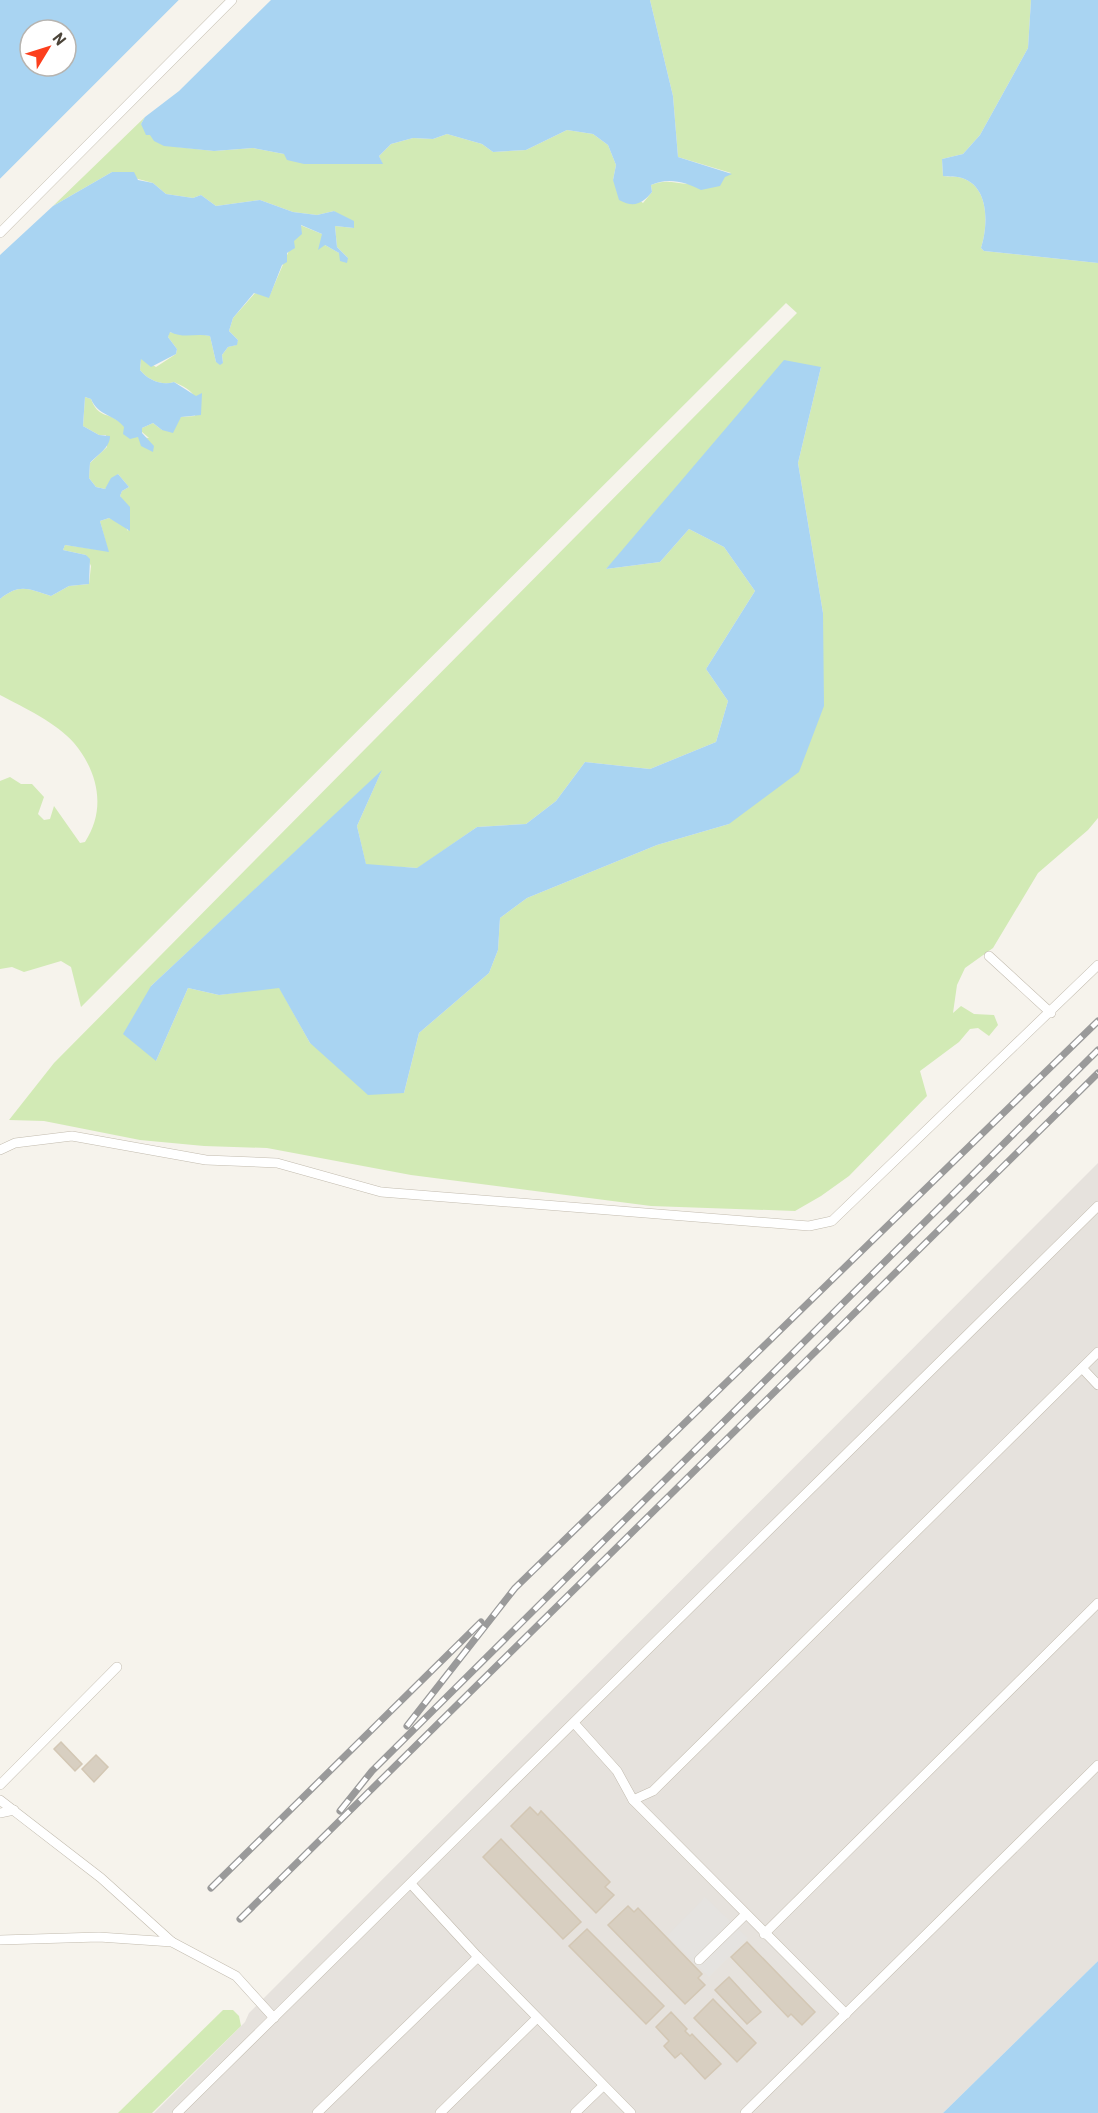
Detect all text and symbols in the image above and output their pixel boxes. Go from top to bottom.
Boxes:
north arrow [18,18,78,78]
text: N [49,28,71,48]

